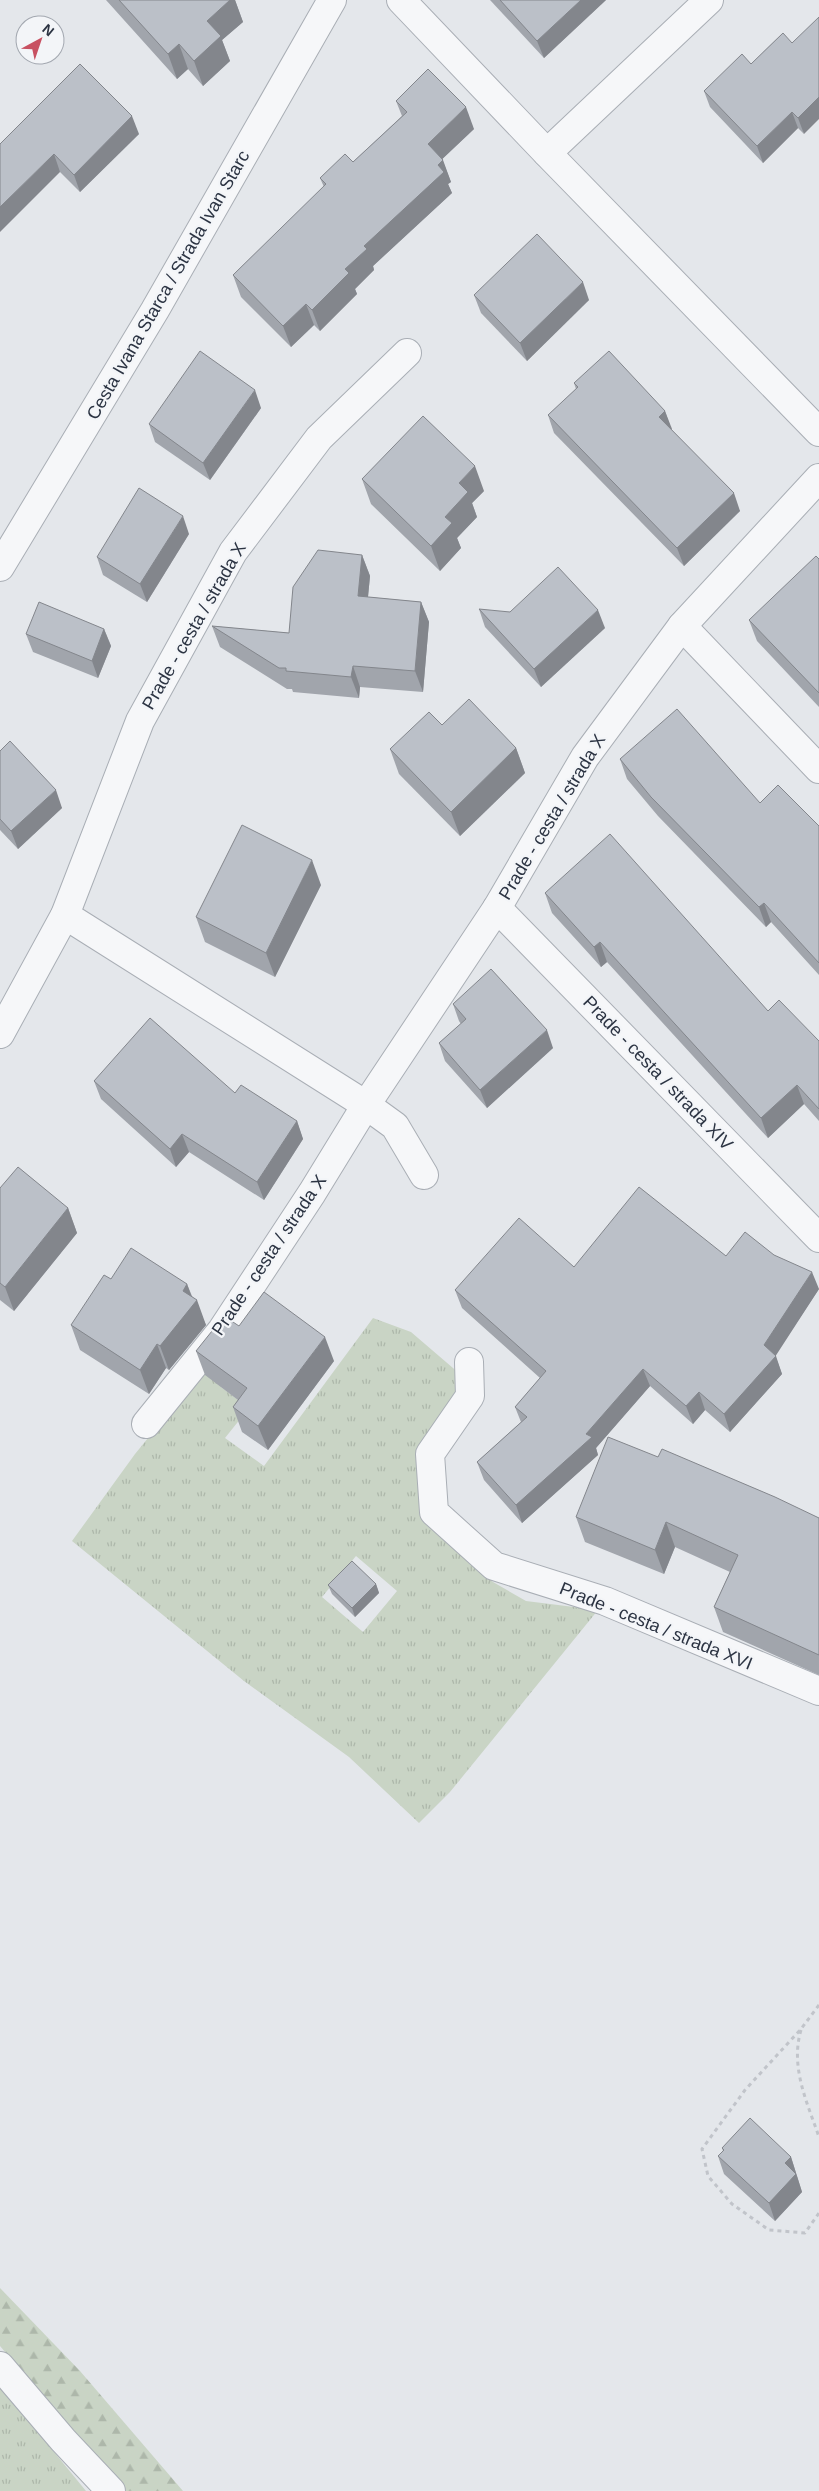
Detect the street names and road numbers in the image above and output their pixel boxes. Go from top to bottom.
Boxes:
street label: Cesta Ivana Starca / Strada Ivan Starc [83,147,253,423]
street label: Prade - cesta / strada X [138,539,250,713]
street label: Prade - cesta / strada X [495,731,609,903]
street label: Prade - cesta / strada XIV [579,992,737,1154]
street label: Prade - cesta / strada X [208,1171,330,1339]
street label: Prade - cesta / strada XVI [557,1578,755,1674]

